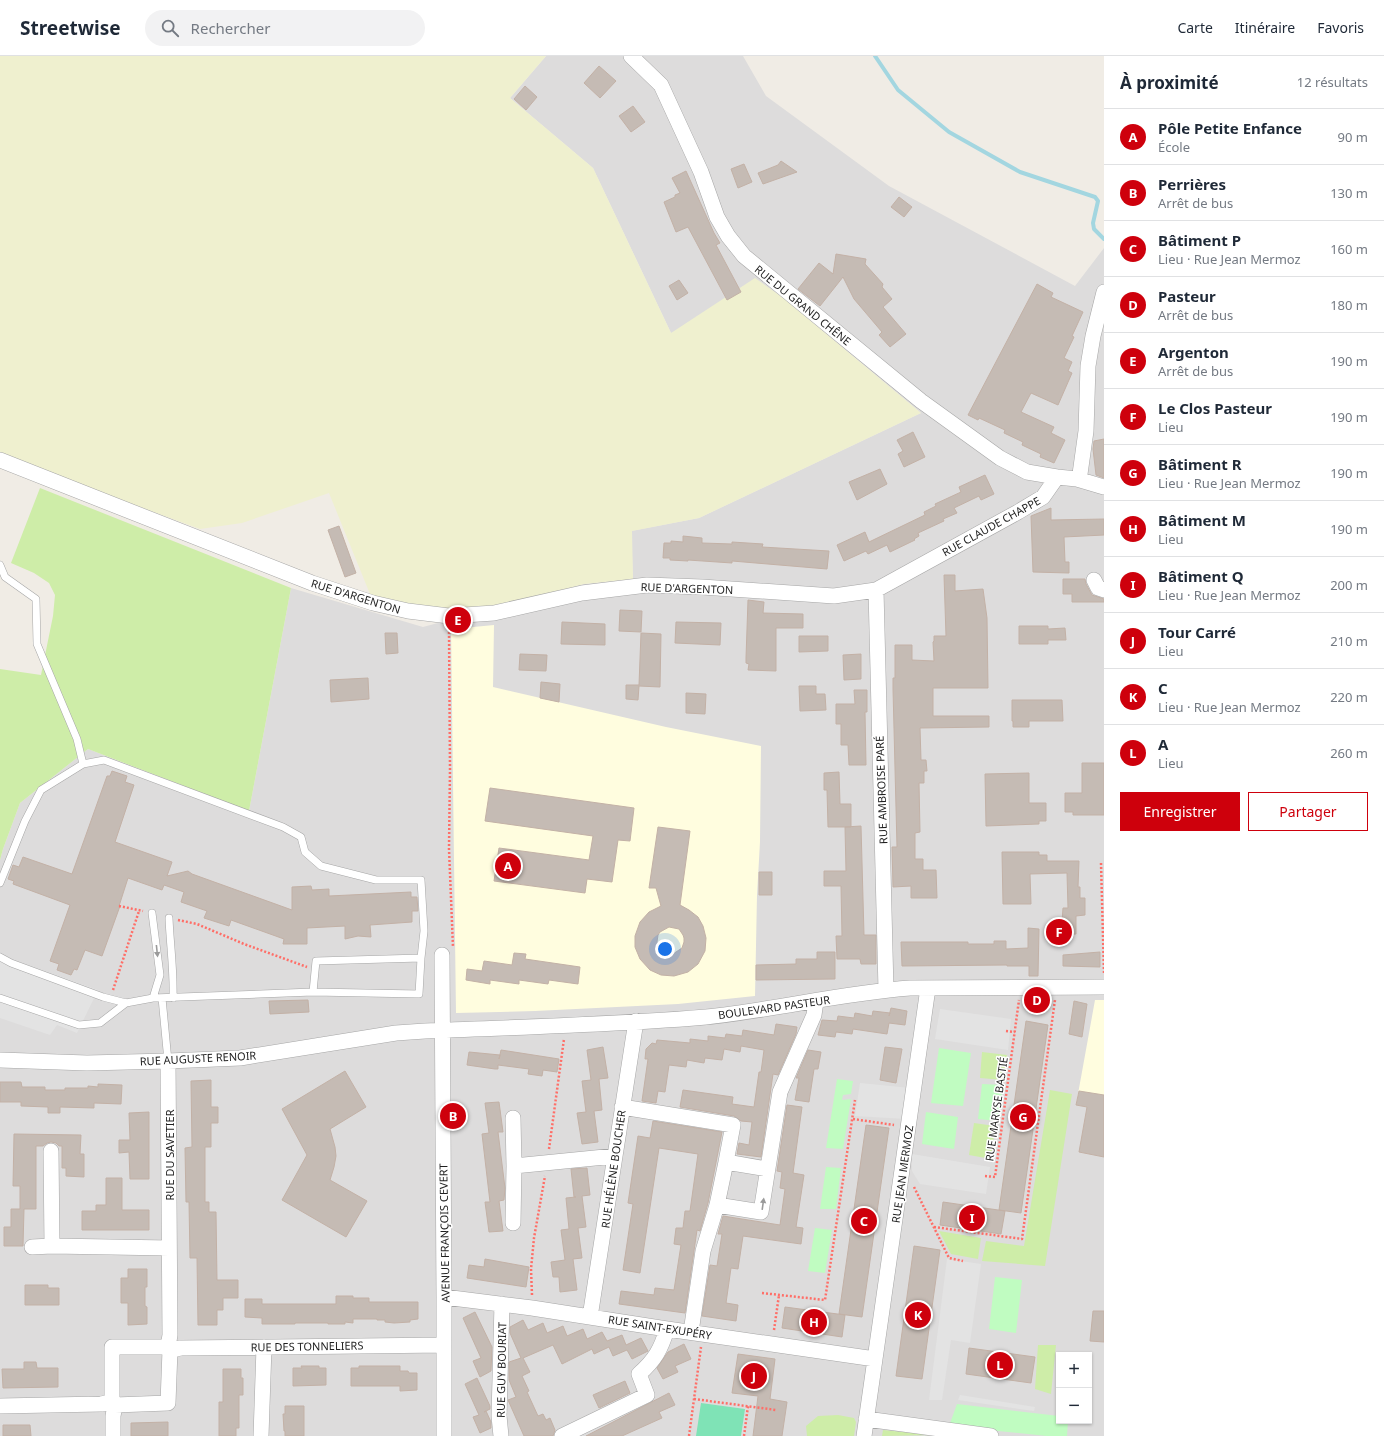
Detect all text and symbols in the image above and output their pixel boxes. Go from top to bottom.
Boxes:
search box [145,10,425,46]
text: Streetwise [20,15,121,41]
icon: search [159,17,181,39]
text: Rechercher [191,18,270,38]
text: Carte [1177,18,1213,37]
text: Itinéraire [1235,18,1295,37]
text: Favoris [1317,18,1364,37]
text: À proximité [1120,71,1219,94]
text: 12 résultats [1297,73,1368,91]
text: Pôle Petite Enfance [1158,118,1302,138]
text: A [1129,128,1138,146]
text: 90 m [1338,128,1368,146]
text: École [1158,138,1190,156]
text: Perrières [1158,174,1226,194]
text: B [1129,184,1137,202]
text: 130 m [1330,184,1368,202]
text: Arrêt de bus [1158,194,1233,212]
text: Bâtiment P [1158,230,1241,250]
text: C [1129,240,1137,258]
text: 160 m [1330,240,1368,258]
text: Lieu · Rue Jean Mermoz [1158,250,1301,268]
street label: RUE DU GRAND CHÊNE [752,262,854,348]
text: Pasteur [1158,286,1216,306]
text: D [1128,296,1138,314]
text: 180 m [1330,296,1368,314]
text: Arrêt de bus [1158,306,1233,324]
text: Argenton [1158,342,1229,362]
text: E [1129,352,1137,370]
text: 190 m [1330,352,1368,370]
text: Arrêt de bus [1158,362,1233,380]
text: Le Clos Pasteur [1158,398,1272,418]
text: F [1129,408,1137,426]
text: 190 m [1330,408,1368,426]
text: Lieu [1158,418,1184,436]
text: Bâtiment R [1158,454,1242,474]
text: G [1128,464,1138,482]
text: 190 m [1330,464,1368,482]
text: Lieu · Rue Jean Mermoz [1158,474,1301,492]
street label: RUE CLAUDE CHAPPE [939,493,1043,559]
text: Bâtiment M [1158,510,1246,530]
text: H [1128,520,1138,538]
text: 190 m [1330,520,1368,538]
text: Lieu [1158,530,1184,548]
text: Bâtiment Q [1158,566,1244,586]
street label: RUE D'ARGENTON [309,575,403,617]
text: I [1130,576,1136,594]
text: 200 m [1330,576,1368,594]
street label: RUE D'ARGENTON [640,579,734,597]
text: Lieu · Rue Jean Mermoz [1158,586,1301,604]
pin: E [445,605,471,635]
text: Tour Carré [1158,622,1236,642]
text: J [1131,632,1135,650]
text: 210 m [1330,632,1368,650]
text: Lieu [1158,642,1184,660]
text: C [1158,678,1168,698]
text: K [1129,688,1137,706]
text: 220 m [1330,688,1368,706]
text: Lieu · Rue Jean Mermoz [1158,698,1301,716]
text: A [1158,734,1168,754]
street label: RUE AMBROISE PARÉ [872,736,890,844]
text: L [1129,744,1137,762]
text: 260 m [1330,744,1368,762]
text: Lieu [1158,754,1184,772]
button: Enregistrer [1120,792,1240,831]
button: Partager [1248,792,1368,831]
pin: A [495,851,521,881]
pin: F [1046,917,1072,947]
your location [655,939,675,959]
one-way arrow [154,945,160,957]
pin: D [1024,985,1050,1015]
street label: BOULEVARD PASTEUR [717,992,831,1022]
street label: RUE AUGUSTE RENOIR [139,1047,257,1069]
street label: RUE MARYSE BASTIÉ [981,1056,1011,1162]
pin: B [440,1101,466,1131]
pin: G [1010,1102,1036,1132]
street label: RUE DU SAVETIER [162,1109,177,1200]
street label: RUE HÉLÈNE BOUCHER [597,1109,629,1229]
street label: RUE JEAN MERMOZ [888,1124,916,1224]
street label: AVENUE FRANÇOIS CEVERT [435,1163,453,1303]
one-way arrow [759,1198,766,1210]
pin: I [959,1203,985,1233]
pin: C [851,1206,877,1236]
pin: K [905,1300,931,1330]
pin: H [801,1307,827,1337]
street label: RUE SAINT-EXUPÉRY [607,1311,714,1343]
street label: RUE GUY BOURIAT [493,1322,509,1418]
street label: RUE DES TONNELIERS [251,1338,363,1354]
pin: L [987,1350,1013,1380]
map controls [1056,1352,1092,1424]
button: + [1056,1352,1092,1388]
pin: J [741,1361,767,1391]
button: − [1056,1388,1092,1424]

